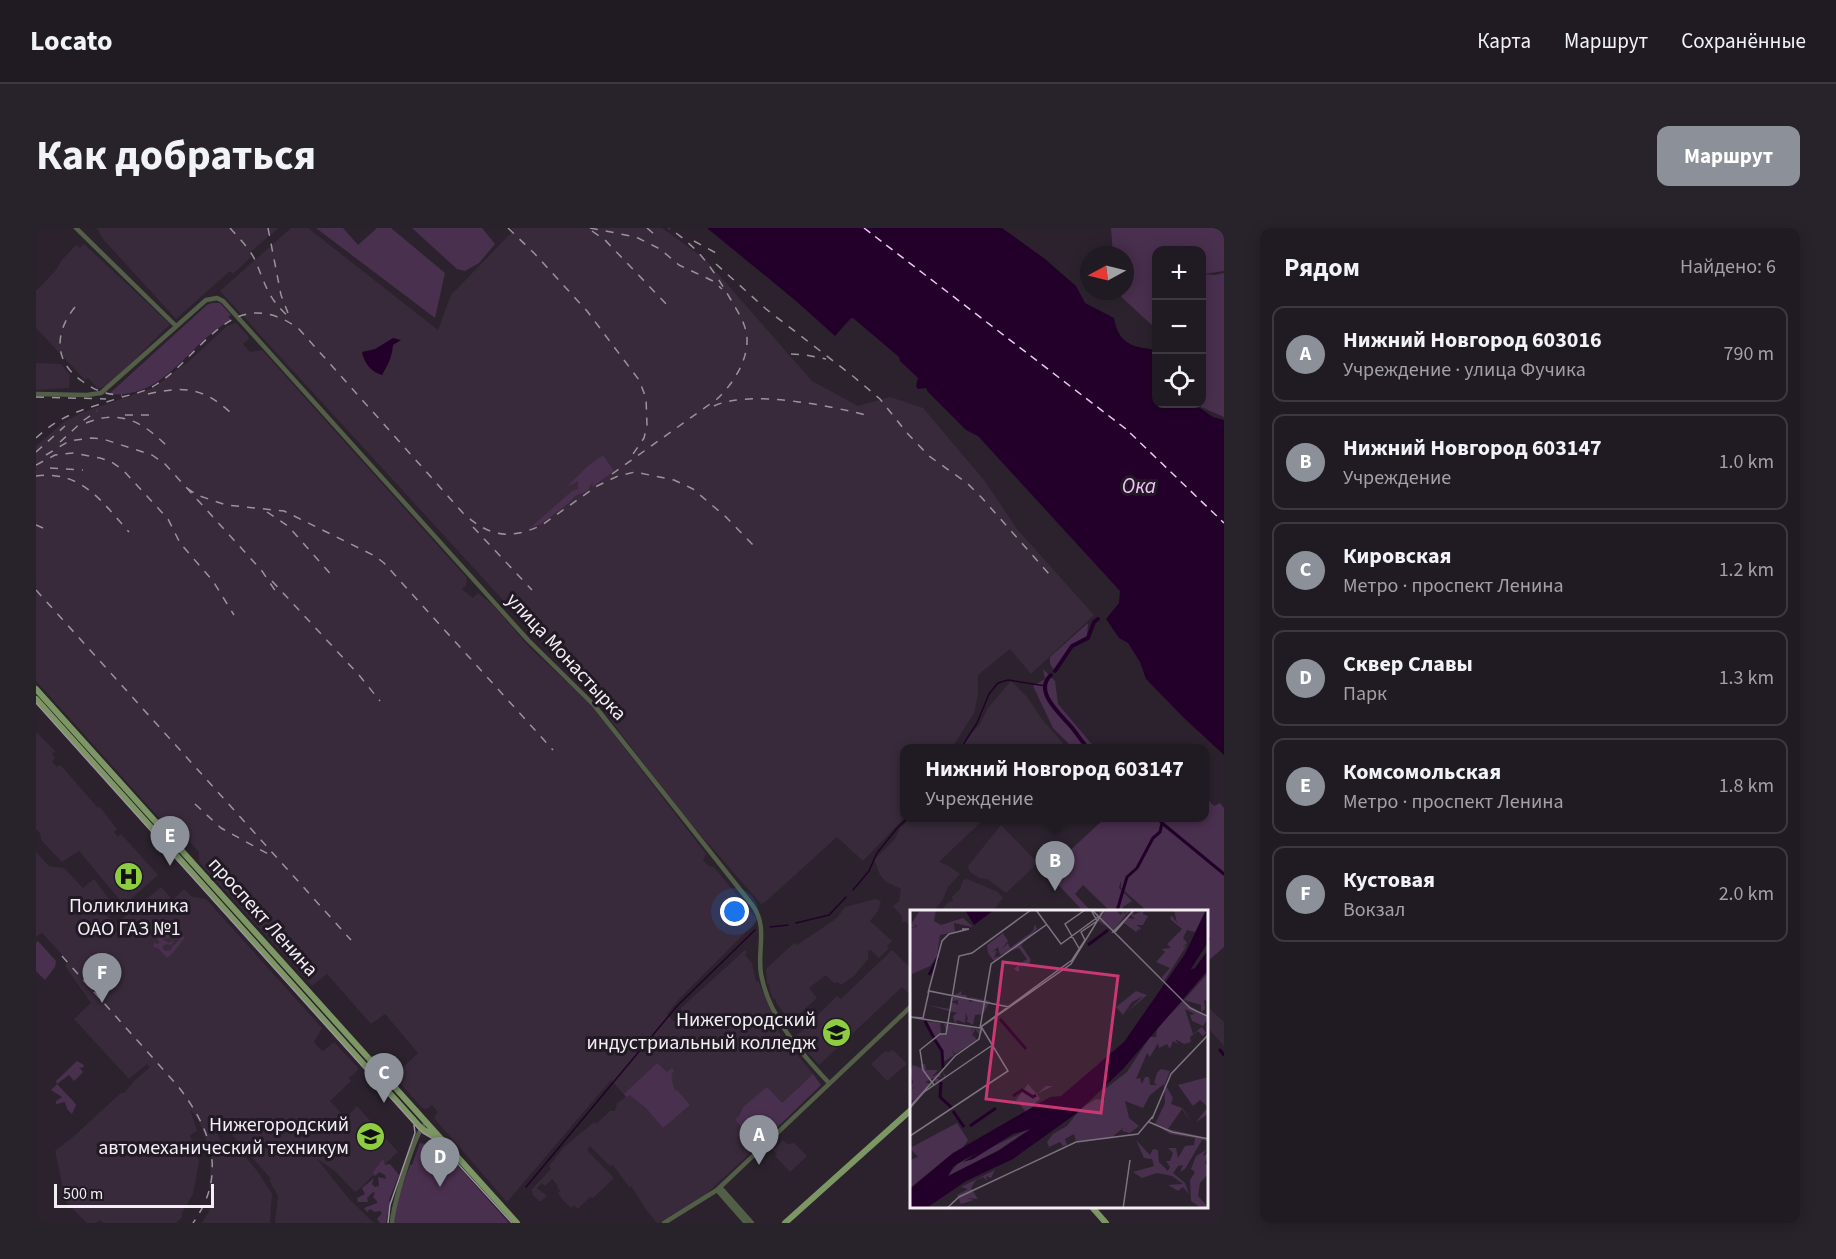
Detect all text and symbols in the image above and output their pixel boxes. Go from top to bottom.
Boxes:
text: Locato [30,21,112,61]
text: Карта [1477,26,1531,56]
text: Маршрут [1564,26,1648,56]
text: Сохранённые [1681,26,1806,56]
text: Как добраться [36,126,316,186]
button: Маршрут [1657,126,1800,186]
north arrow [1080,246,1134,300]
map controls [1152,246,1206,408]
button: + [1152,246,1206,300]
text: Рядом [1284,249,1360,286]
text: Найдено: 6 [1680,253,1776,281]
button: − [1152,300,1206,354]
text: Нижний Новгород 603016 [1343,324,1602,356]
text: A [1300,340,1311,368]
text: 790 m [1724,340,1774,368]
button: locate [1152,354,1206,408]
text: Учреждение · улица Фучика [1343,356,1586,384]
text: Нижний Новгород 603147 [1343,432,1602,464]
text: B [1299,448,1312,476]
text: 1.0 km [1719,448,1774,476]
text: Учреждение [1343,464,1451,492]
water label: Ока [1122,471,1156,501]
text: Кировская [1343,540,1451,572]
text: C [1300,556,1311,584]
text: 1.2 km [1719,556,1774,584]
text: Метро · проспект Ленина [1343,572,1564,600]
street label: улица Монастырка [499,587,633,727]
text: Сквер Славы [1343,648,1473,680]
text: D [1299,664,1312,692]
text: 1.3 km [1719,664,1774,692]
text: Парк [1343,680,1387,708]
popup [900,744,1209,822]
text: Нижний Новгород 603147 [925,753,1184,785]
text: Комсомольская [1343,756,1501,788]
text: E [1300,772,1311,800]
text: 1.8 km [1719,772,1774,800]
text: Учреждение [925,785,1033,813]
text: Метро · проспект Ленина [1343,788,1564,816]
pin: E [150,816,190,866]
pin: B [1036,842,1074,891]
street label: проспект Ленина [202,851,324,983]
hospital icon: Поликлиника ОАО ГАЗ №1 [113,860,145,892]
text: Кустовая [1343,864,1435,896]
text: F [1300,880,1311,908]
text: 2.0 km [1719,880,1774,908]
place label: Поликлиника ОАО ГАЗ №1 [69,892,189,943]
text: Вокзал [1343,896,1405,924]
your location [720,897,749,926]
inset map [910,910,1209,1208]
pin: F [82,954,122,1003]
place label: Нижегородский индустриальный колледж [586,1006,816,1057]
school or university icon: Нижегородский индустриальный колледж [821,1016,853,1048]
pin: C [364,1054,404,1103]
place label: Нижегородский автомеханический техникум [98,1111,349,1162]
pin: A [740,1116,778,1165]
school or university icon: Нижегородский автомеханический техникум [354,1120,386,1152]
pin: D [420,1138,460,1187]
scale bar [54,1181,214,1208]
text: 500 m [63,1183,103,1205]

